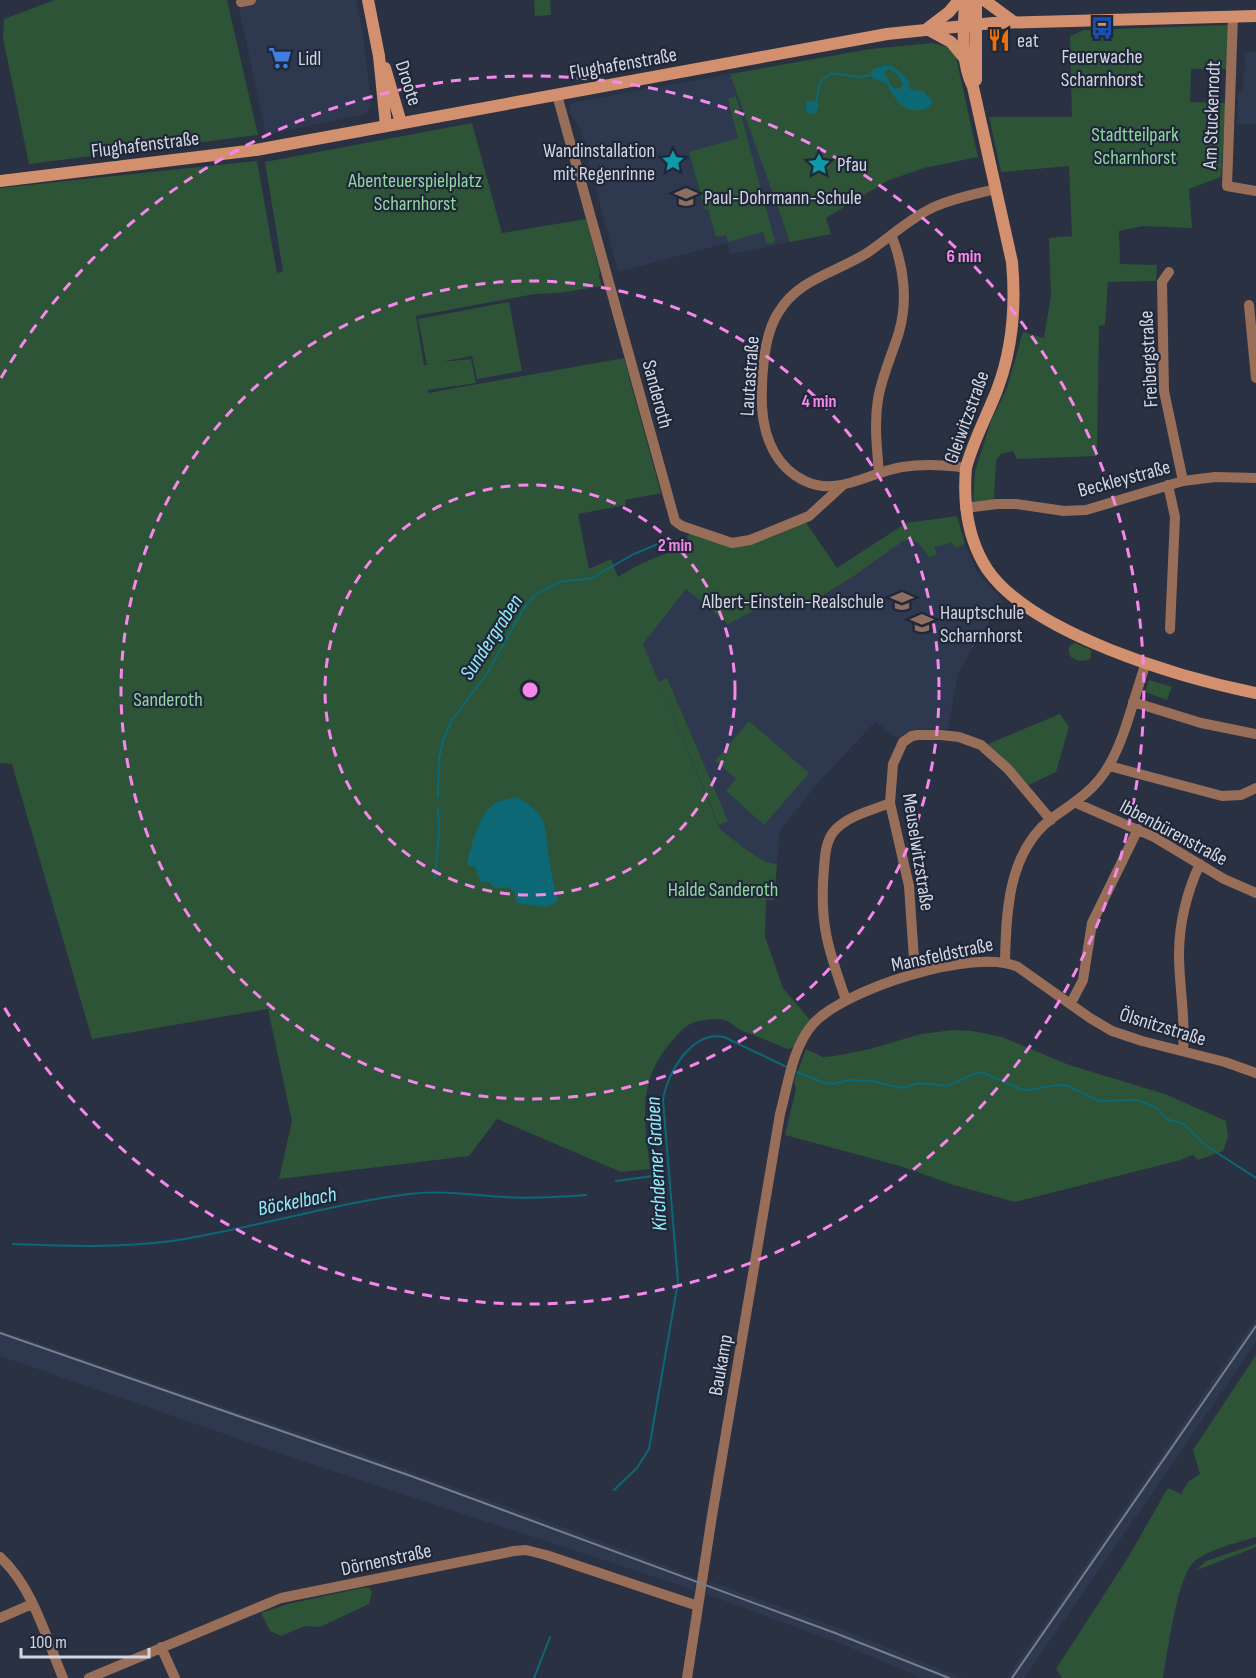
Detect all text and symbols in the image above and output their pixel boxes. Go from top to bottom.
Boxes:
bus stop icon: Feuerwache Scharnhorst [1089,15,1115,41]
restaurant icon: eat [986,27,1012,53]
place label: eat [1017,29,1039,53]
street label: Flughafenstraße [568,43,679,85]
supermarket icon: Lidl [267,45,293,71]
place label: Feuerwache Scharnhorst [1061,45,1143,92]
place label: Lidl [298,47,321,71]
street label: Droote [390,58,427,109]
street label: Am Stuckenrodt [1198,61,1226,170]
park label: Stadtteilpark Scharnhorst [1091,123,1179,170]
street label: Flughafenstraße [90,126,201,164]
place label: Wandinstallation mit Regenrinne [543,139,655,186]
place icon: Wandinstallation mit Regenrinne [660,148,686,174]
place icon: Pfau [806,151,832,177]
place label: Pfau [837,153,867,177]
park label: Abenteuerspielplatz Scharnhorst [347,169,482,216]
school or university icon: Paul-Dohrmann-Schule [673,184,699,210]
place label: Paul-Dohrmann-Schule [704,186,862,210]
text: 6 min [947,246,981,267]
street label: Freibergstraße [1134,310,1164,408]
street label: Lautastraße [735,335,765,417]
street label: Sanderoth [636,358,678,431]
street label: Gleiwitzstraße [939,368,995,467]
text: 4 min [802,391,836,412]
street label: Beckleystraße [1075,455,1173,503]
text: 2 min [658,535,692,556]
school or university icon: Albert-Einstein-Realschule [889,588,915,614]
water label: Sundergraben [455,590,528,685]
place label: Albert-Einstein-Realschule [701,590,884,614]
place label: Hauptschule Scharnhorst [940,601,1024,648]
school or university icon: Hauptschule Scharnhorst [909,610,935,636]
centre of rings [520,680,540,700]
park label: Sanderoth [133,688,203,712]
street label: Meuselwitzstraße [897,792,939,913]
street label: Ibbenbürenstraße [1115,794,1232,871]
park label: Halde Sanderoth [668,878,778,902]
street label: Mansfeldstraße [889,932,995,977]
street label: Ölsnitzstraße [1116,1002,1209,1051]
water label: Kirchderner Graben [640,1096,673,1232]
water label: Böckelbach [256,1182,339,1221]
street label: Baukamp [704,1333,738,1398]
street label: Dörnenstraße [339,1539,434,1581]
scale bar [21,1621,148,1659]
text: 100 m [30,1632,67,1653]

